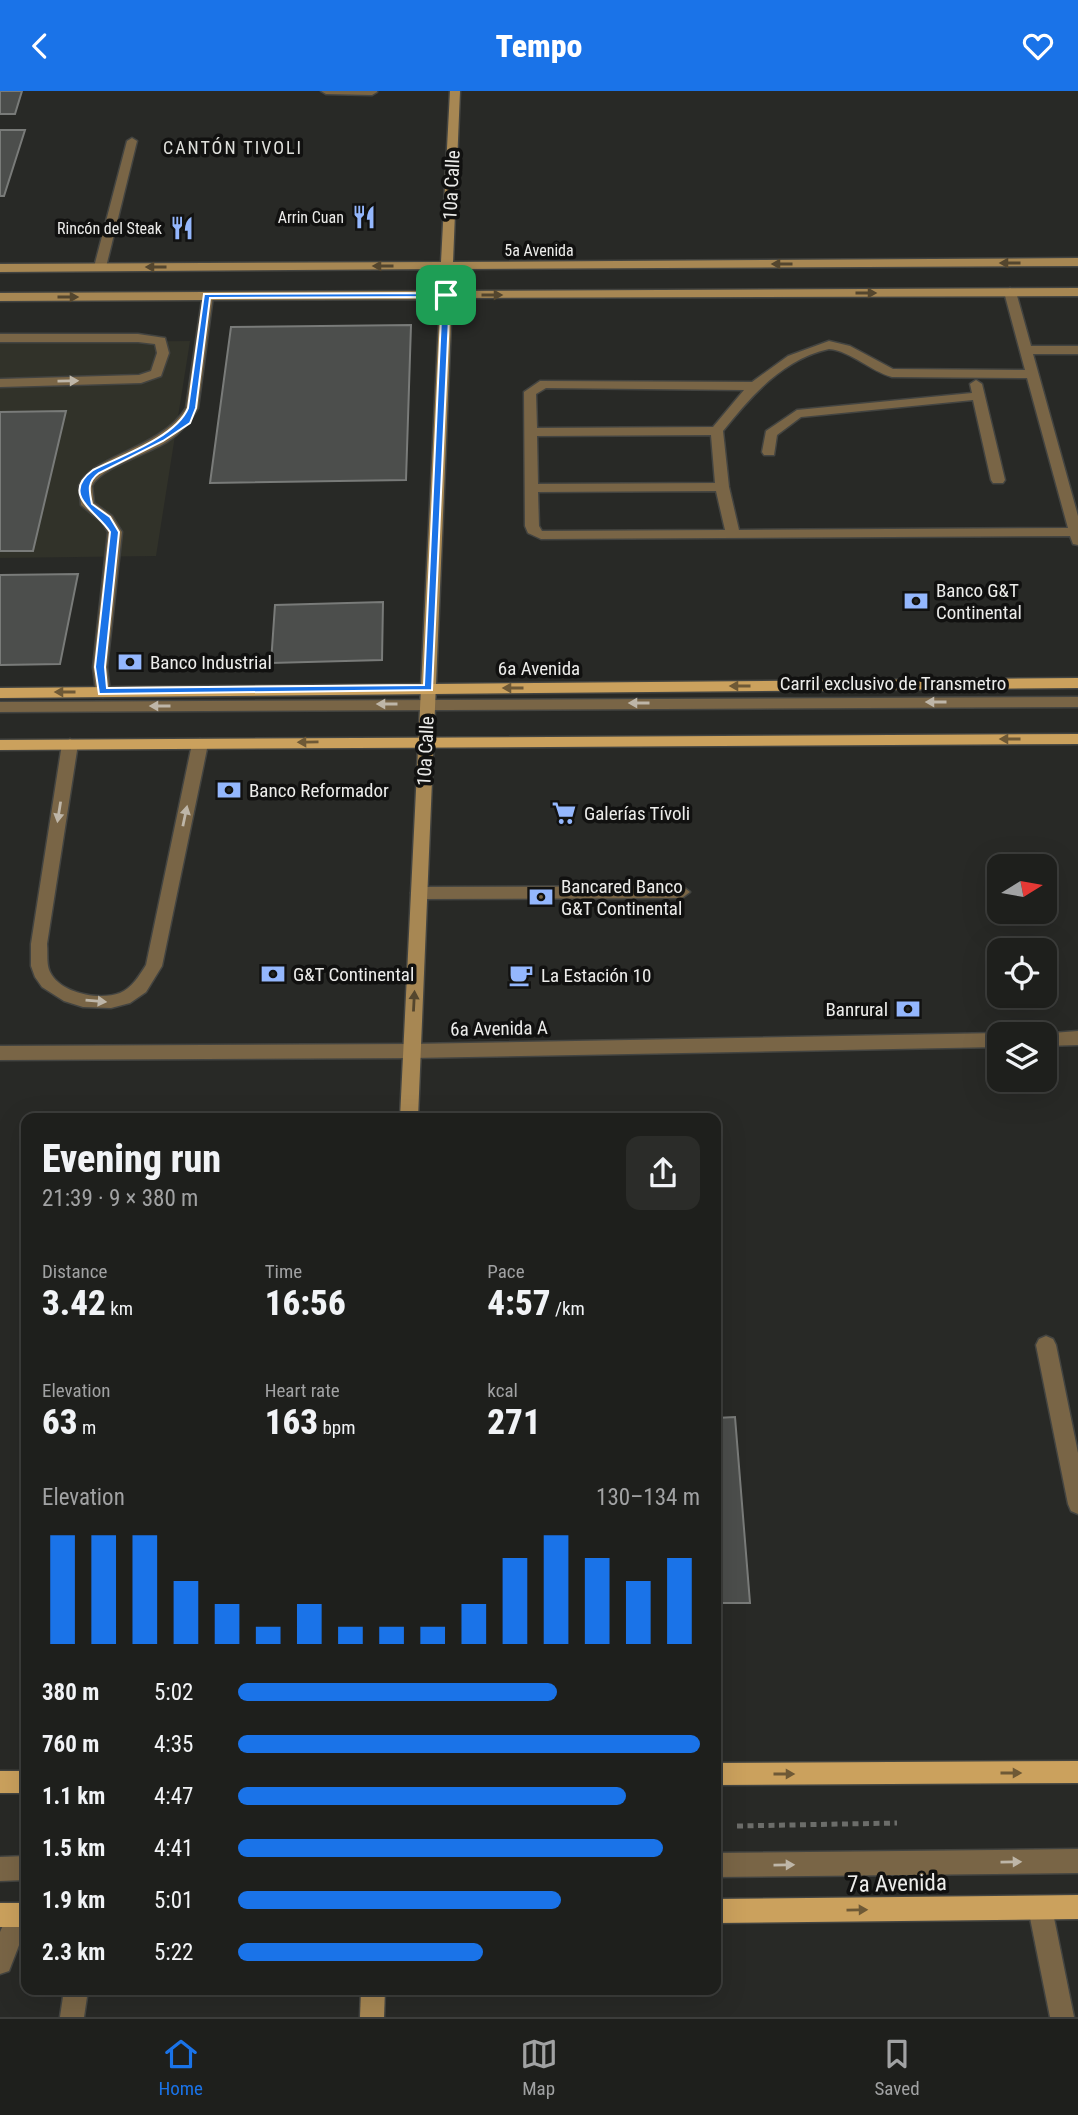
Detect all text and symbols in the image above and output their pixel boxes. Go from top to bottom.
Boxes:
icon: back [21,27,59,65]
text: Tempo [496,27,582,65]
icon: heart [1019,27,1057,65]
district label: CANTÓN TIVOLI [163,137,303,158]
street label: 10a Calle [438,150,465,220]
restaurant icon: Arrin Cuan [350,203,378,231]
place label: Arrin Cuan [278,208,344,227]
restaurant icon: Rincón del Steak [168,214,196,242]
place label: Rincón del Steak [57,219,163,238]
street label: 5a Avenida [504,241,574,260]
one-way arrow [999,257,1021,269]
one-way arrow [771,258,793,270]
one-way arrow [372,260,394,272]
one-way arrow [145,261,167,273]
pin [416,265,476,325]
icon: arrive [427,276,465,314]
one-way arrow [855,287,877,299]
one-way arrow [481,289,503,301]
one-way arrow [57,291,79,303]
one-way arrow [57,375,79,386]
place label: Banco G&T Continental [936,579,1022,624]
bank icon: Banco G&T Continental [902,587,930,615]
bank icon: Banco Industrial [116,648,144,676]
place label: Banco Industrial [150,651,272,674]
street label: 6a Avenida [498,657,580,680]
street label: Carril exclusivo de Transmetro [780,672,1006,695]
one-way arrow [729,680,751,692]
one-way arrow [502,682,524,694]
one-way arrow [54,686,76,698]
one-way arrow [925,696,947,708]
one-way arrow [628,697,650,709]
one-way arrow [376,698,398,710]
one-way arrow [148,700,170,712]
street label: 10a Calle [412,716,439,786]
one-way arrow [999,733,1021,745]
one-way arrow [297,737,319,748]
bank icon: Banco Reformador [215,776,243,804]
place label: Banco Reformador [249,779,389,802]
supermarket icon: Galerías Tívoli [550,799,578,827]
one-way arrow [54,801,65,823]
place label: Galerías Tívoli [584,802,690,825]
one-way arrow [179,805,190,827]
north arrow [987,854,1057,924]
map controls [987,854,1057,1092]
place label: Bancared Banco G&T Continental [561,875,683,920]
bank icon: Bancared Banco G&T Continental [527,883,555,911]
button: locate [987,938,1057,1008]
bank icon: G&T Continental [259,960,287,988]
cafe icon: La Estación 10 [507,961,535,989]
place label: G&T Continental [293,963,414,986]
place label: La Estación 10 [541,964,651,987]
one-way arrow [409,990,420,1012]
bank icon: Banrural [894,995,922,1023]
one-way arrow [85,996,107,1007]
place label: Banrural [825,998,888,1021]
street label: 6a Avenida A [450,1016,548,1041]
button: layers [987,1022,1057,1092]
button: share [626,1136,700,1210]
text: Evening run [42,1137,221,1181]
text: 21:39 · 9 × 380 m [42,1185,198,1212]
text: Distance [42,1260,107,1283]
text: Time [265,1260,302,1283]
text: Pace [487,1260,525,1283]
text: 3.42 [42,1283,106,1324]
text: 16:56 [265,1283,346,1324]
text: 4:57 [487,1283,551,1324]
text: km [106,1297,133,1320]
text: /km [551,1297,585,1320]
text: Elevation [42,1379,110,1402]
text: Heart rate [265,1379,340,1402]
text: kcal [487,1379,518,1402]
text: 63 [42,1402,78,1443]
text: 163 [265,1402,318,1443]
text: 271 [487,1402,541,1443]
text: m [78,1416,96,1439]
text: bpm [318,1416,355,1439]
text: Elevation [42,1484,125,1511]
text: 130–134 m [596,1484,700,1511]
text: 380 m [42,1679,99,1706]
text: 5:02 [154,1679,193,1706]
text: 760 m [42,1731,99,1758]
text: 4:35 [154,1731,193,1758]
one-way arrow [1001,1767,1023,1779]
one-way arrow [773,1768,795,1780]
text: 1.1 km [42,1783,105,1810]
text: 4:47 [154,1783,193,1810]
text: 1.5 km [42,1835,105,1862]
text: 4:41 [154,1835,193,1862]
one-way arrow [1001,1856,1023,1868]
one-way arrow [773,1859,795,1870]
street label: 7a Avenida [847,1869,947,1898]
text: 1.9 km [42,1887,105,1914]
text: 5:01 [154,1887,193,1914]
one-way arrow [847,1904,869,1916]
text: 2.3 km [42,1939,105,1966]
text: 5:22 [154,1939,193,1966]
tab: Home [158,2035,203,2100]
tab: Map [520,2035,558,2100]
tab: Saved [874,2035,920,2100]

